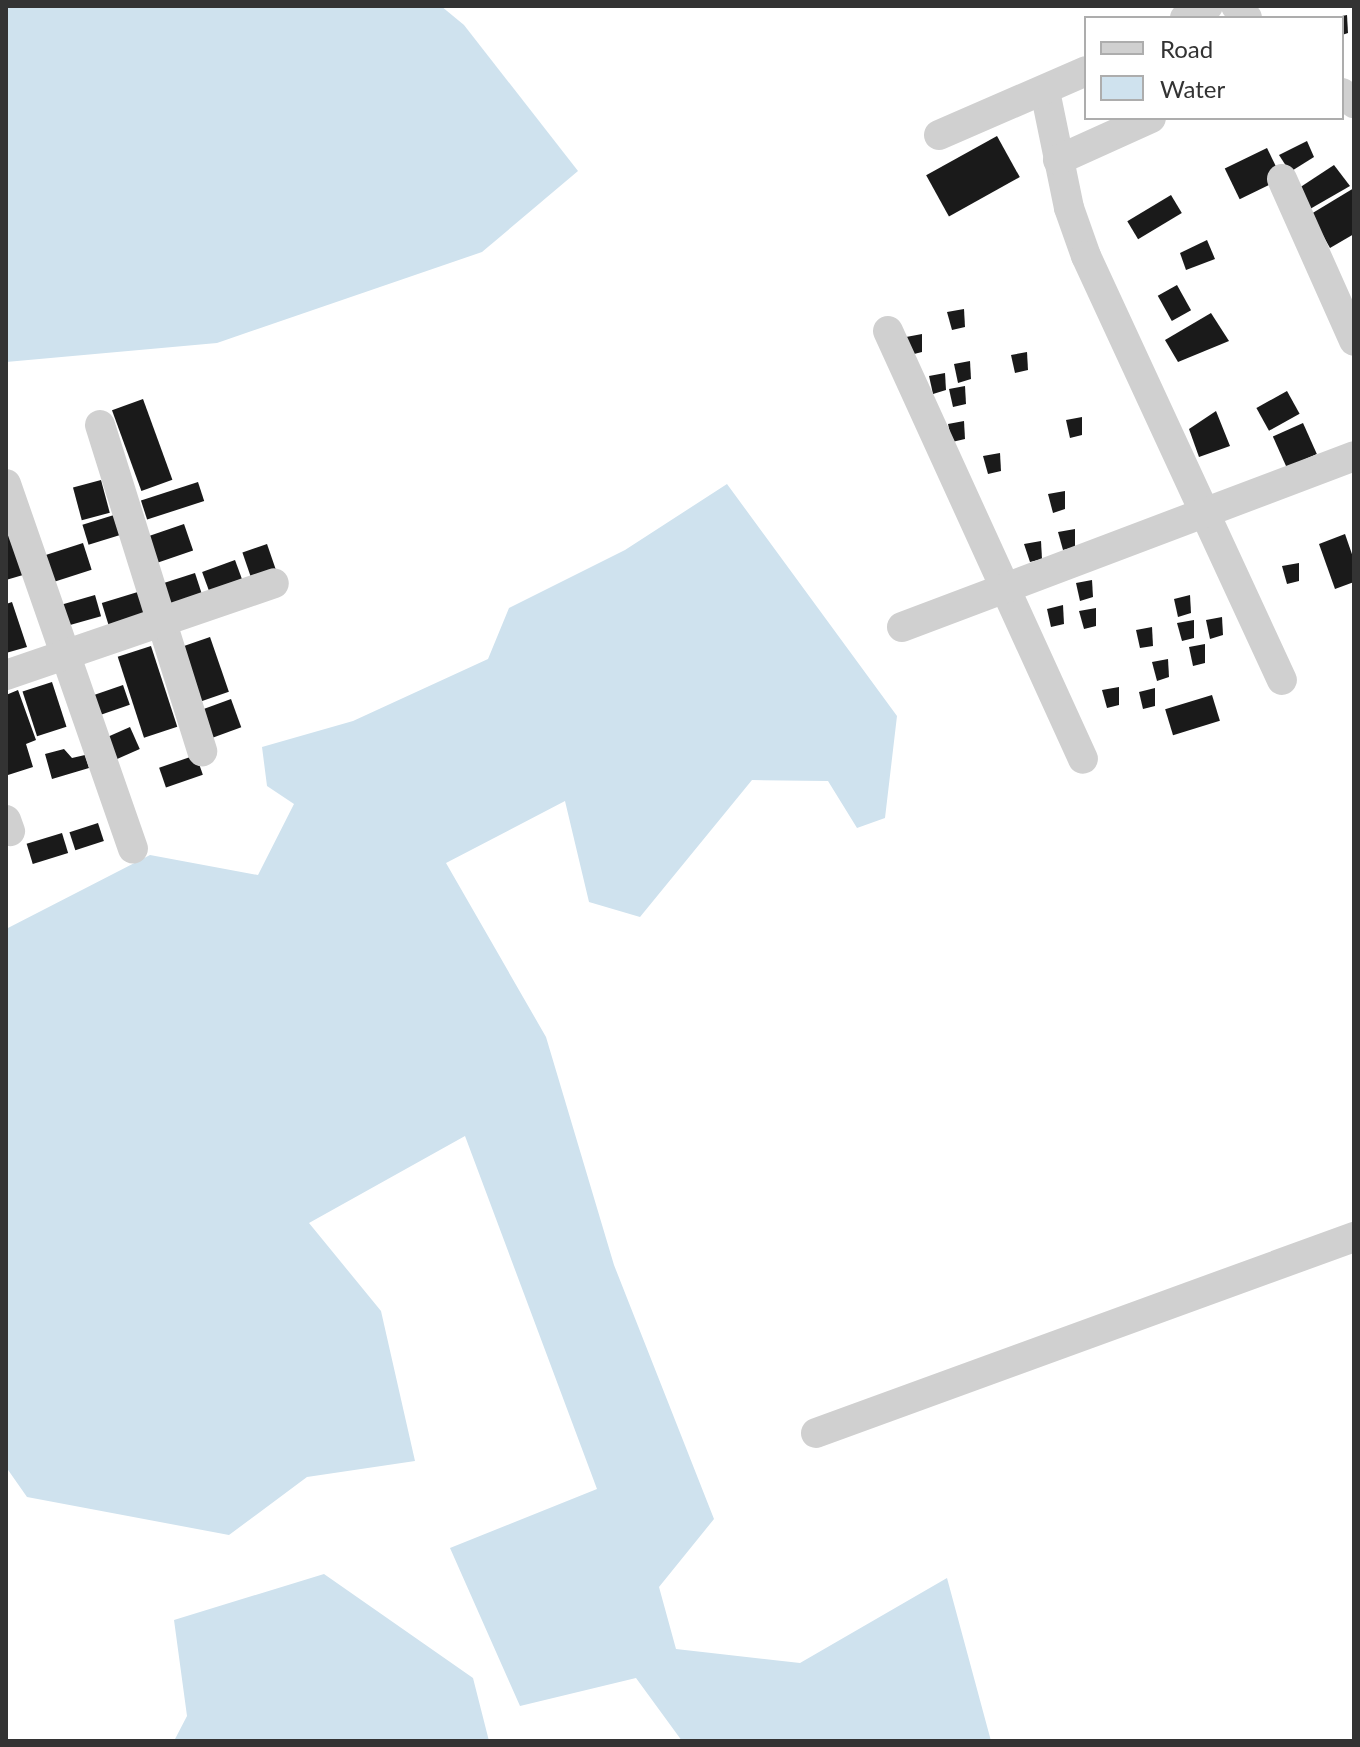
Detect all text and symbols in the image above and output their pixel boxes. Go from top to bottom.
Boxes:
legend [1084,16,1344,120]
text: Road [1160,34,1213,63]
text: Water [1160,74,1225,103]

